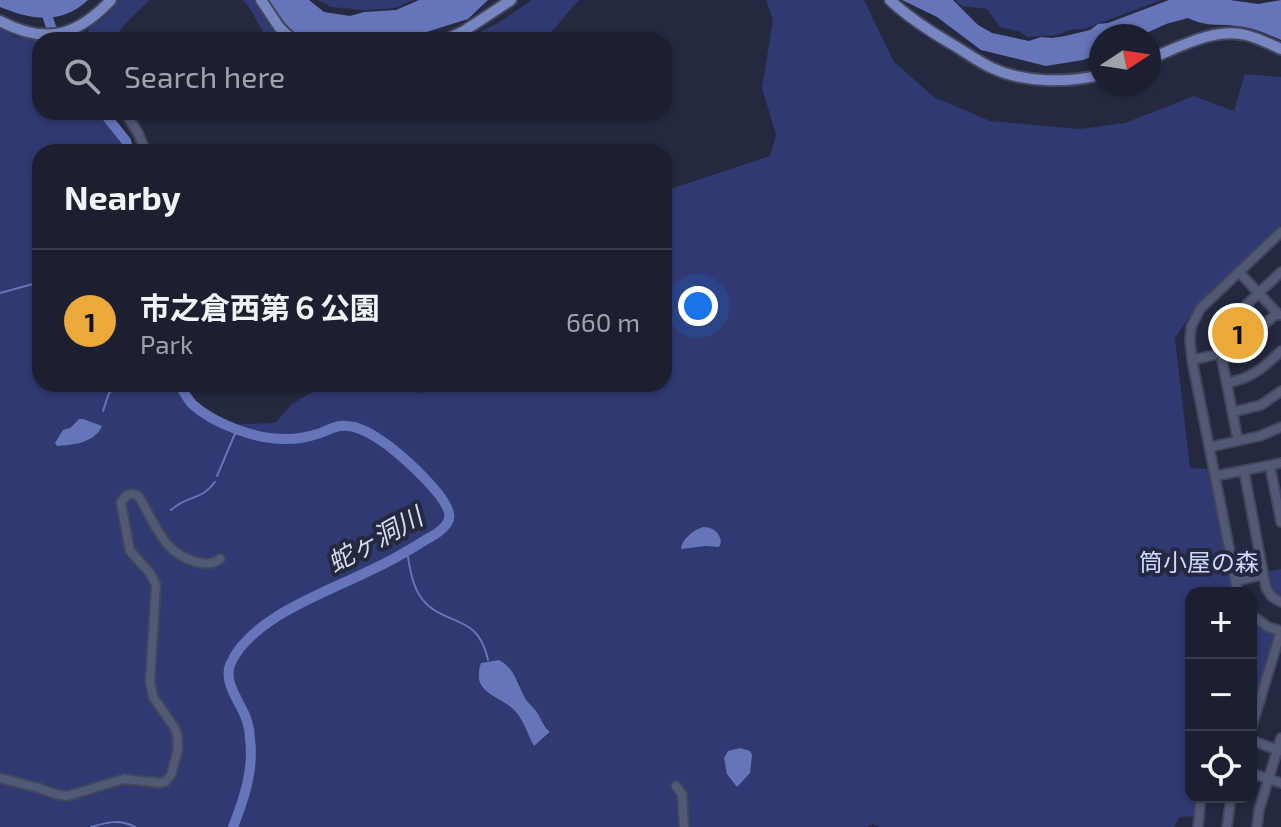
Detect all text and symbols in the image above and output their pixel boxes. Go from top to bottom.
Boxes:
north arrow [1089,24,1161,96]
search box [32,32,672,120]
icon: search [60,54,104,98]
text: Search here [124,58,285,94]
text: Nearby [64,176,181,217]
your location [678,286,718,326]
text: 市之倉西第６公園 [140,289,380,325]
pin: 1 [1212,303,1264,363]
text: 1 [84,306,96,337]
text: 660 m [566,306,640,337]
text: Park [140,328,193,359]
water label: 蛇ヶ洞川 [321,498,430,577]
park label: 筒小屋の森 [1139,547,1259,576]
map controls [1185,587,1257,803]
button: + [1185,587,1257,659]
button: − [1185,659,1257,731]
button: locate [1185,731,1257,803]

